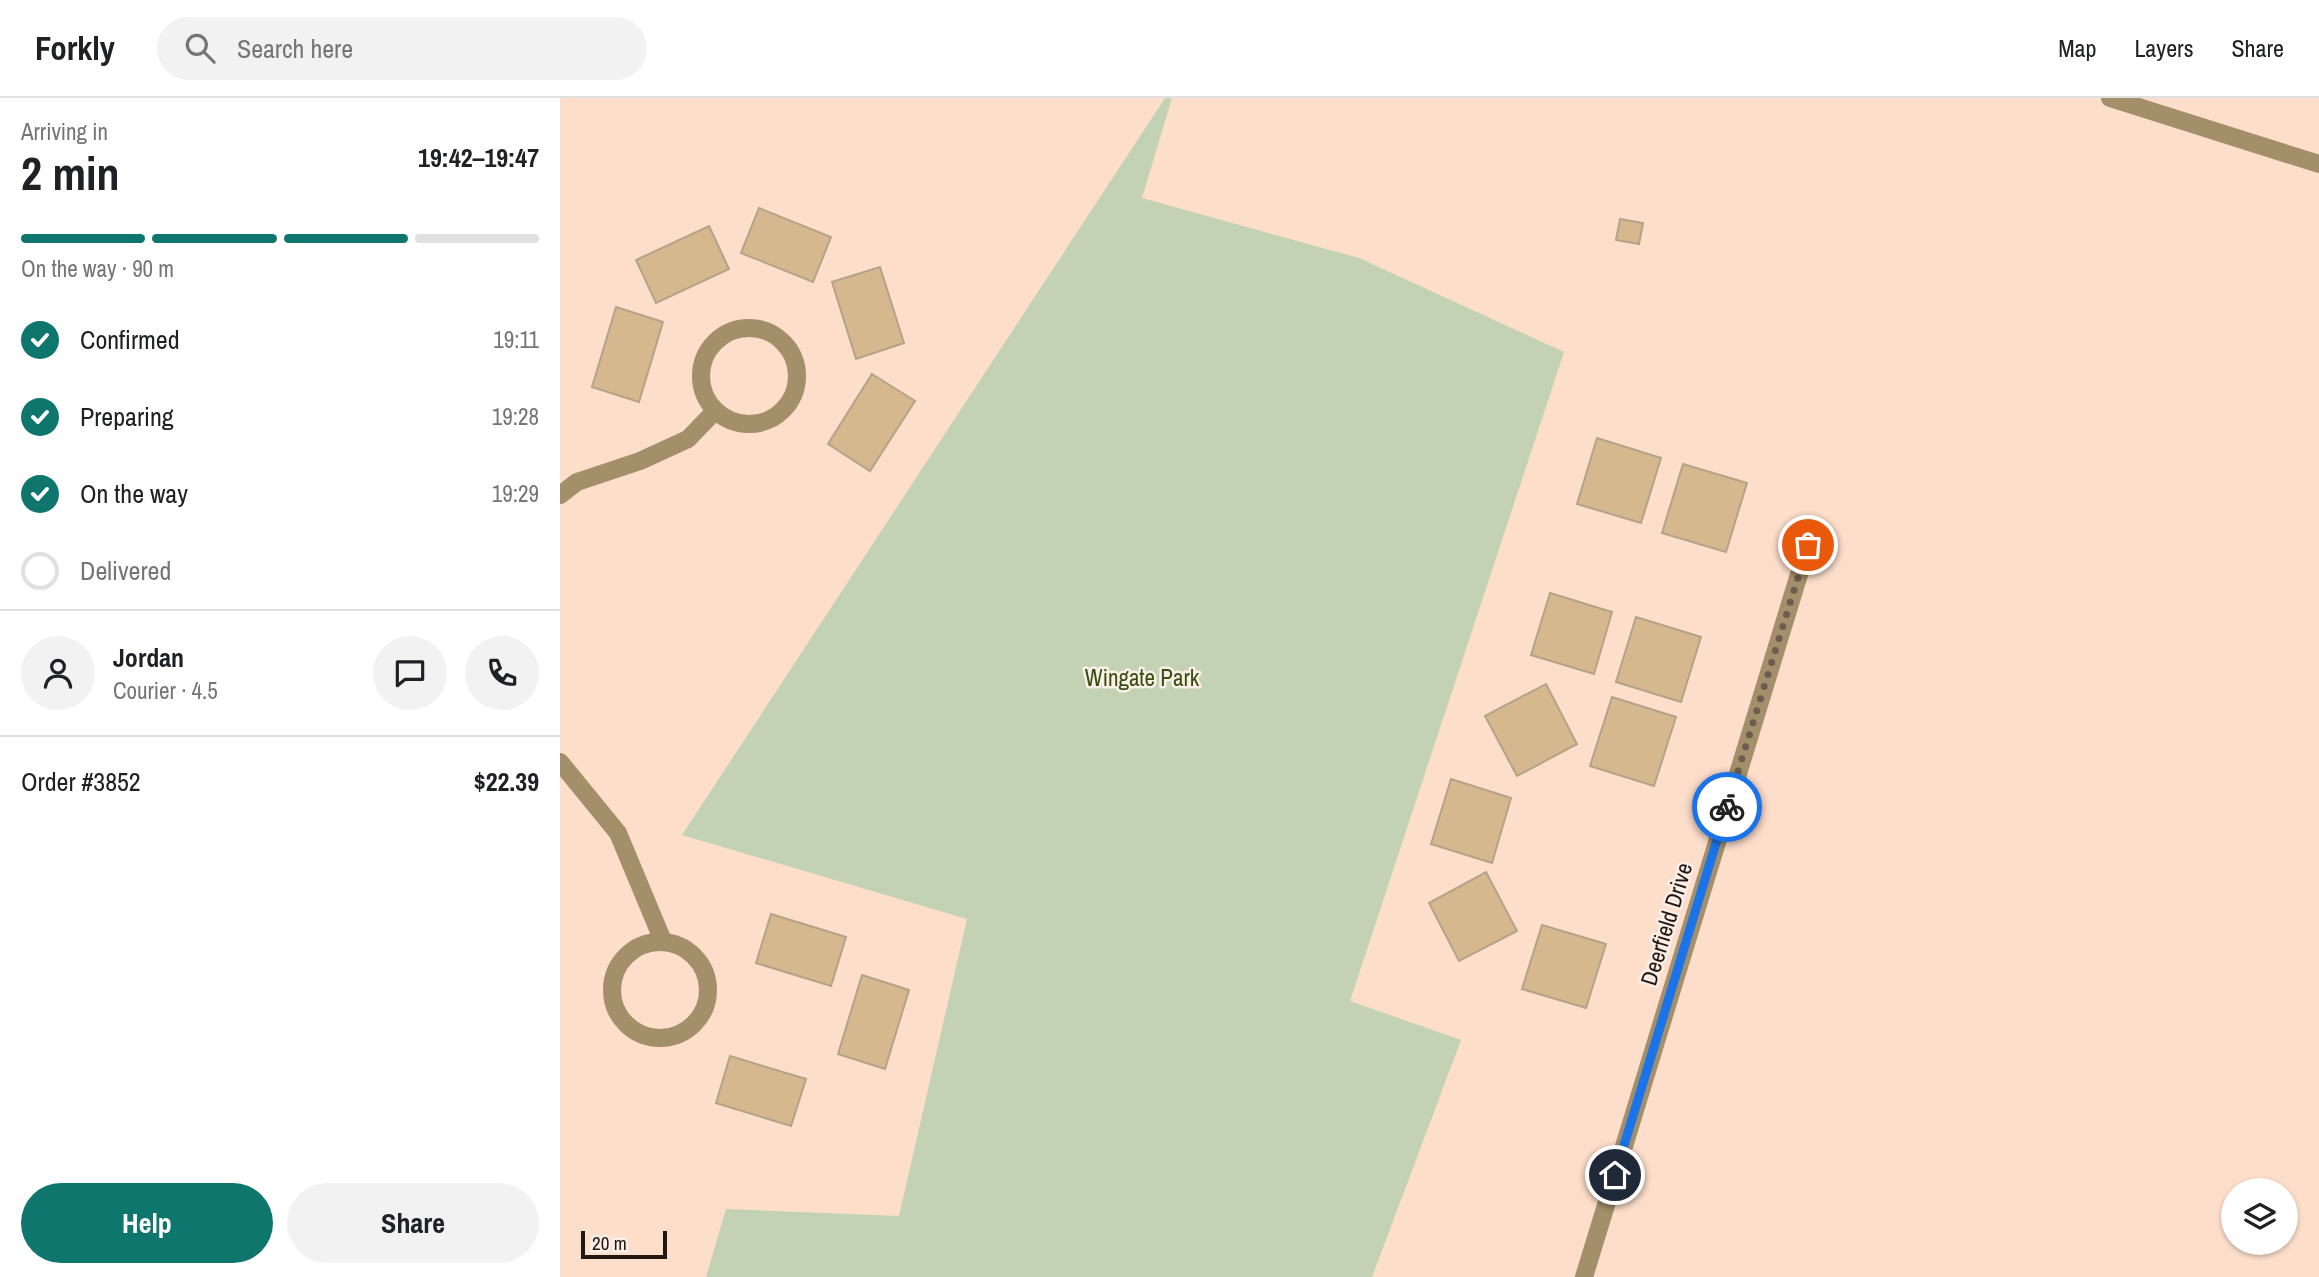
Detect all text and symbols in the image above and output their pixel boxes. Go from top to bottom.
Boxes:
search box [157,17,647,80]
text: Forkly [35,26,115,70]
icon: search [181,29,219,67]
text: Search here [237,31,353,66]
text: Map [2058,32,2096,64]
text: Layers [2134,32,2193,64]
text: Share [2231,32,2284,64]
text: Arriving in [21,116,108,147]
text: 19:42–19:47 [418,140,539,175]
text: 2 min [21,142,120,204]
text: On the way · 90 m [21,253,174,284]
icon: check [21,321,59,359]
text: Confirmed [80,322,180,357]
text: 19:11 [493,324,539,355]
icon: check [21,398,59,436]
text: Preparing [80,399,174,434]
text: 19:28 [492,401,539,432]
icon: check [21,475,59,513]
text: On the way [80,476,188,511]
text: 19:29 [492,478,539,509]
pin [1778,515,1838,575]
icon: bag [1789,526,1827,564]
text: Delivered [80,553,171,588]
button: person [21,636,95,710]
button: chat [373,636,447,710]
button: phone [465,636,539,710]
text: Jordan [113,640,184,675]
park label: Wingate Park [1085,662,1200,693]
text: Courier · 4.5 [113,675,218,706]
text: Order #3852 [21,764,141,799]
text: $22.39 [474,764,539,799]
courier [1692,772,1762,842]
icon: bike [1708,788,1746,826]
street label: Deerfield Drive [1633,859,1699,989]
pin [1585,1145,1645,1205]
icon: home [1596,1156,1634,1194]
map controls [2221,1178,2298,1255]
button: layers [2221,1178,2298,1255]
button: Help [21,1183,273,1263]
button: Share [287,1183,539,1263]
scale bar [581,1228,667,1260]
text: 20 m [592,1230,627,1256]

